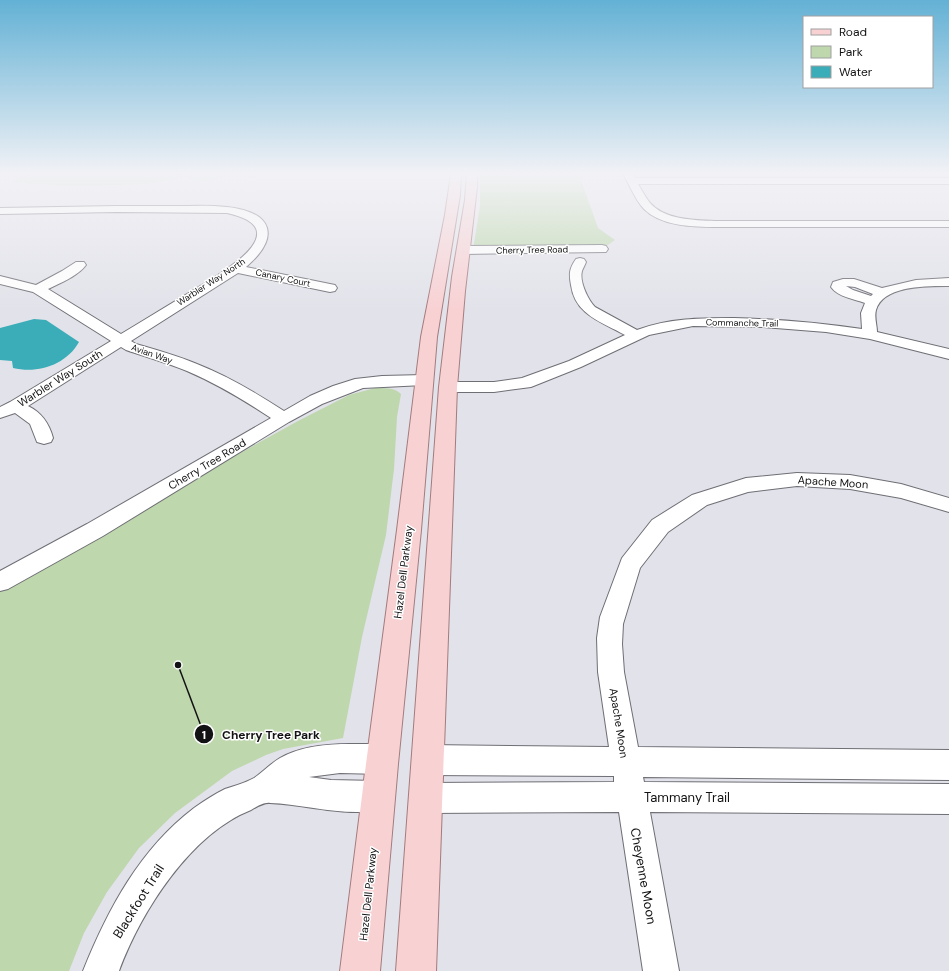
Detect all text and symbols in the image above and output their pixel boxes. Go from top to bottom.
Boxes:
legend [803,16,933,88]
text: Road [839,24,867,40]
text: Park [839,44,863,60]
text: Water [839,64,873,80]
street label: Cherry Tree Road [496,243,568,257]
street label: Warbler Way North [175,255,247,309]
street label: Canary Court [254,266,312,290]
street label: Commanche Trail [706,316,778,330]
street label: Avian Way [130,341,174,367]
street label: Warbler Way South [15,346,105,410]
street label: Cherry Tree Road [166,435,248,493]
street label: Apache Moon [797,473,869,491]
street label: Hazel Dell Parkway [390,525,416,619]
street label: Apache Moon [607,687,631,759]
callout: Cherry Tree Park [194,722,328,746]
text: 1 [202,727,206,743]
text: Cherry Tree Park [222,727,320,743]
street label: Tammany Trail [644,789,730,806]
street label: Cheyenne Moon [627,827,660,926]
street label: Hazel Dell Parkway [356,847,380,941]
street label: Blackfoot Trail [109,861,168,941]

